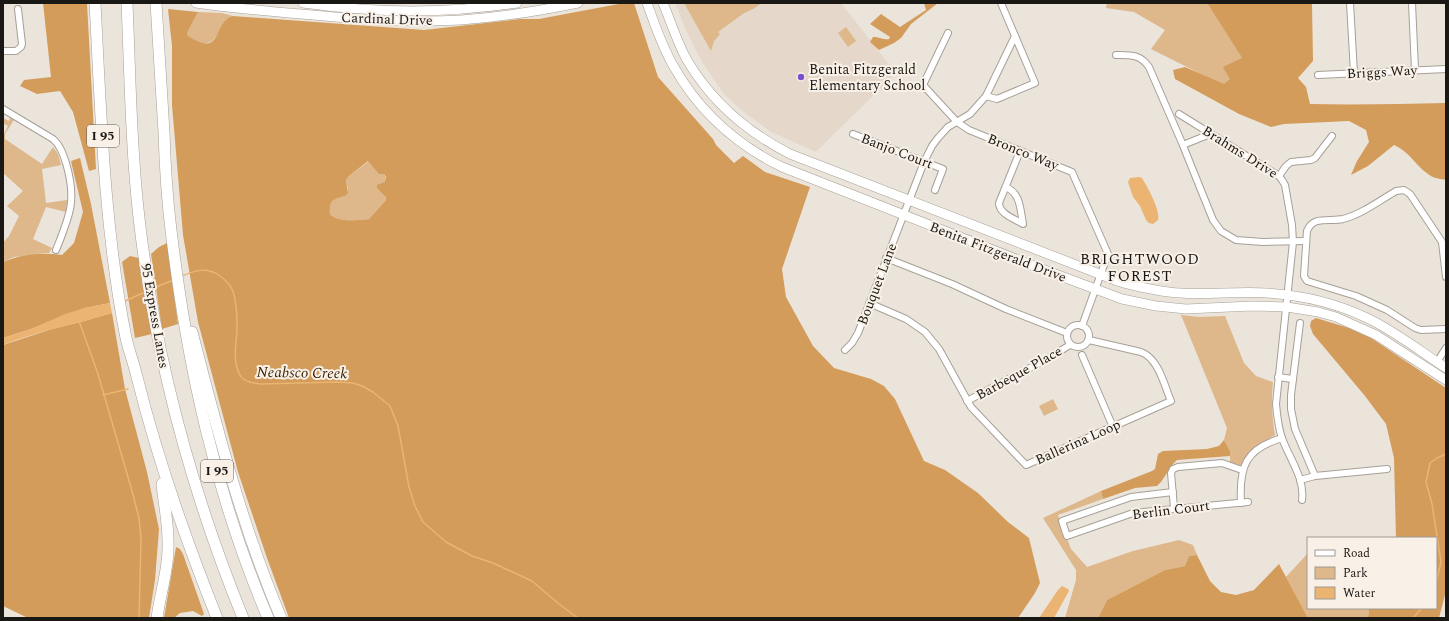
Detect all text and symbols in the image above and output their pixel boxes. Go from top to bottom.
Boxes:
street label: Cardinal Drive [341,7,433,31]
place label: Benita Fitzgerald Elementary School [809,59,925,96]
street label: Briggs Way [1346,60,1419,84]
marker: Benita Fitzgerald Elementary School [796,72,806,82]
street label: Brahms Drive [1198,120,1282,184]
road number: I 95 [87,125,119,147]
street label: Banjo Court [858,128,936,174]
street label: Bronco Way [984,128,1063,176]
street label: Benita Fitzgerald Drive [927,216,1070,288]
street label: Bouquet Lane [852,240,902,328]
district label: BRIGHTWOOD FOREST [1080,248,1200,288]
street label: 95 Express Lanes [135,262,175,370]
street label: Barbeque Place [972,341,1066,405]
water label: Neabsco Creek [256,361,348,385]
street label: Ballerina Loop [1032,414,1124,470]
road number: I 95 [201,460,233,482]
street label: Berlin Court [1131,495,1211,525]
legend [1307,537,1437,609]
text: Road [1343,544,1370,563]
text: Park [1343,564,1368,583]
text: Water [1343,584,1375,603]

